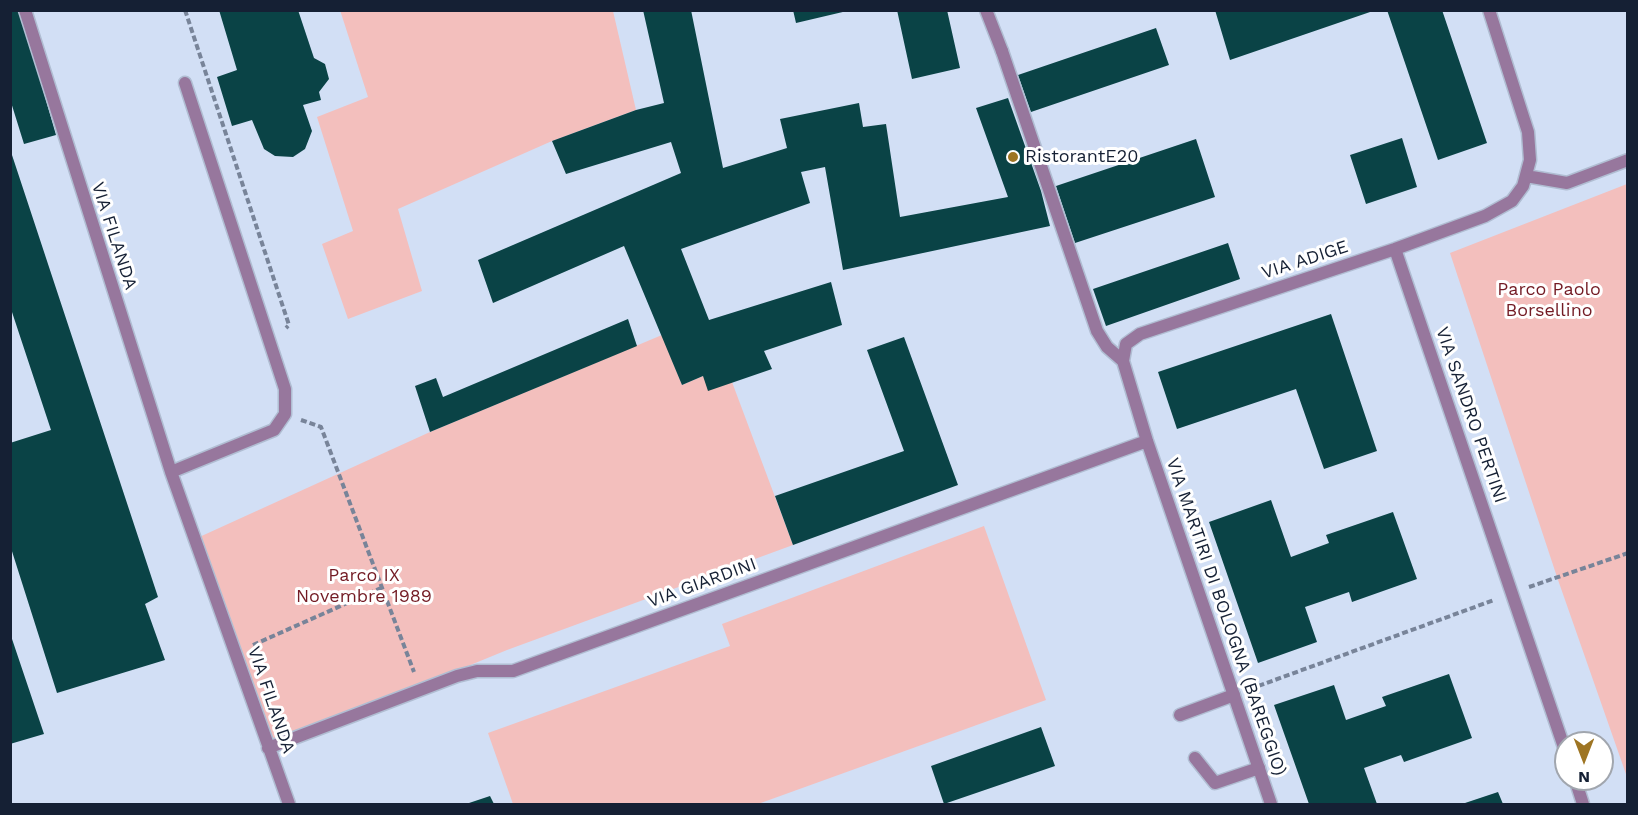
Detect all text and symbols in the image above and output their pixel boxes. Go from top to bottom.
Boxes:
place label: RistorantE20 [1025,146,1139,168]
marker: RistorantE20 [1006,150,1020,164]
street label: VIA FILANDA [86,180,142,292]
street label: VIA ADIGE [1259,236,1351,284]
park label: Parco Paolo Borsellino [1497,279,1601,322]
street label: VIA SANDRO PERTINI [1431,324,1511,506]
street label: VIA MARTIRI DI BOLOGNA (BAREGGIO) [1161,455,1291,779]
street label: VIA GIARDINI [645,553,759,613]
park label: Parco IX Novembre 1989 [296,565,432,608]
street label: VIA FILANDA [243,644,299,756]
north arrow [1554,731,1614,791]
text: N [1578,768,1590,787]

